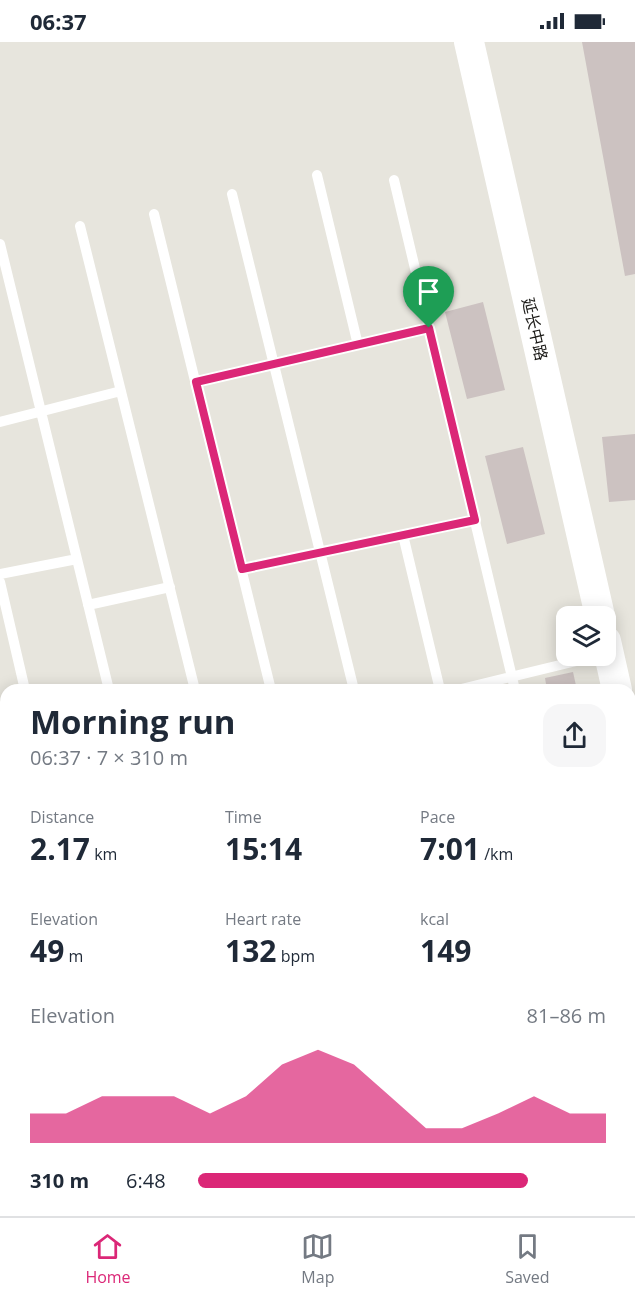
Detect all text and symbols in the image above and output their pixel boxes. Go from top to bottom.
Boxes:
text: 06:37 [30,6,87,36]
pin [403,266,454,328]
icon: arrive [412,275,445,308]
street label: 延长中路 [517,295,553,363]
map controls [556,606,616,666]
button: layers [556,606,616,666]
text: Morning run [30,699,236,744]
button: share [543,704,606,767]
text: 06:37 · 7 × 310 m [30,744,188,771]
text: Distance [30,806,94,828]
text: Time [225,806,262,828]
text: Pace [420,806,455,828]
text: 2.17 [30,828,90,869]
text: 15:14 [225,828,302,869]
text: 7:01 [420,828,480,869]
text: km [90,843,117,865]
text: /km [480,843,513,865]
text: Elevation [30,908,98,930]
text: Heart rate [225,908,301,930]
text: kcal [420,908,449,930]
text: 49 [30,930,64,971]
text: 132 [225,930,276,971]
text: 149 [420,930,471,971]
text: m [64,945,83,967]
text: bpm [276,945,315,967]
text: Elevation [30,1002,115,1029]
text: 81–86 m [527,1002,606,1029]
text: 310 m [30,1167,89,1194]
text: 6:48 [126,1167,166,1194]
tab: Home [85,1230,131,1288]
tab: Map [301,1230,334,1288]
tab: Saved [505,1230,550,1288]

